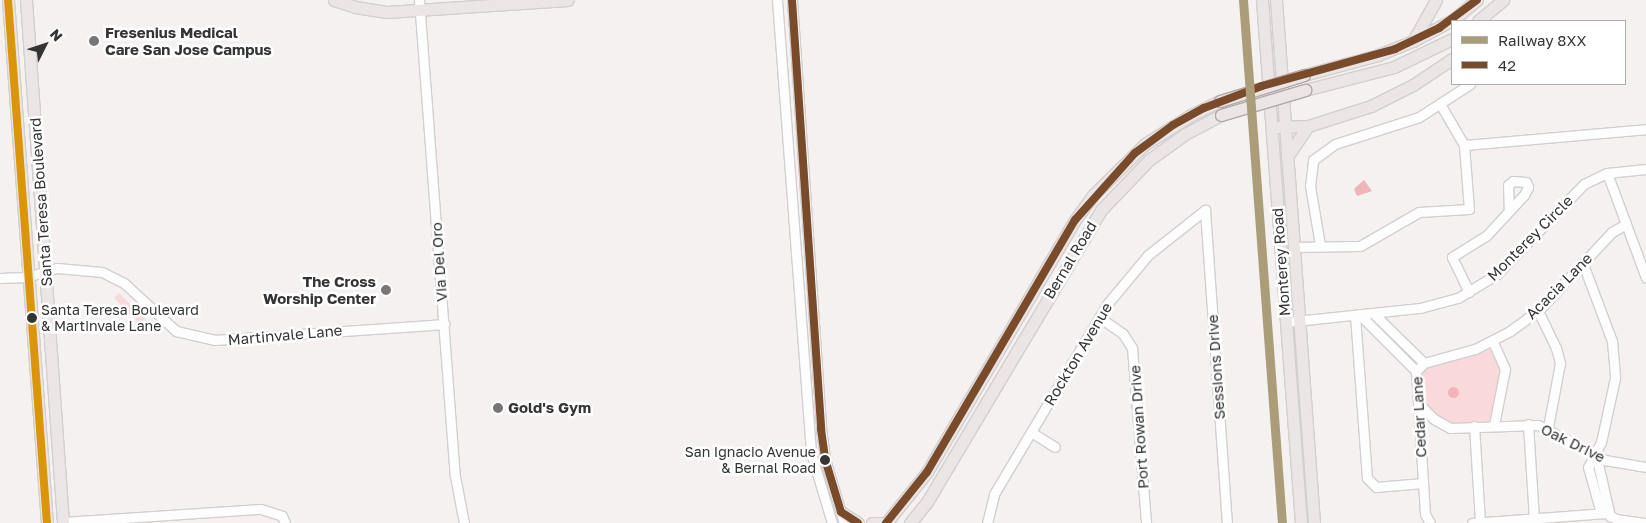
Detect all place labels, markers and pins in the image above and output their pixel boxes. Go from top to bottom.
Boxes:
place label: Fresenius Medical Care San Jose Campus [105,23,272,58]
marker: Fresenius Medical Care San Jose Campus [87,34,101,48]
place label: The Cross Worship Center [263,272,376,307]
marker: The Cross Worship Center [380,284,392,296]
place label: Santa Teresa Boulevard & Martinvale Lane [41,302,199,334]
marker: Santa Teresa Boulevard & Martinvale Lane [27,313,37,323]
place label: Gold's Gym [508,399,591,417]
marker: Gold's Gym [492,402,504,414]
place label: San Ignacio Avenue & Bernal Road [685,444,816,477]
marker: San Ignacio Avenue & Bernal Road [820,455,830,465]

